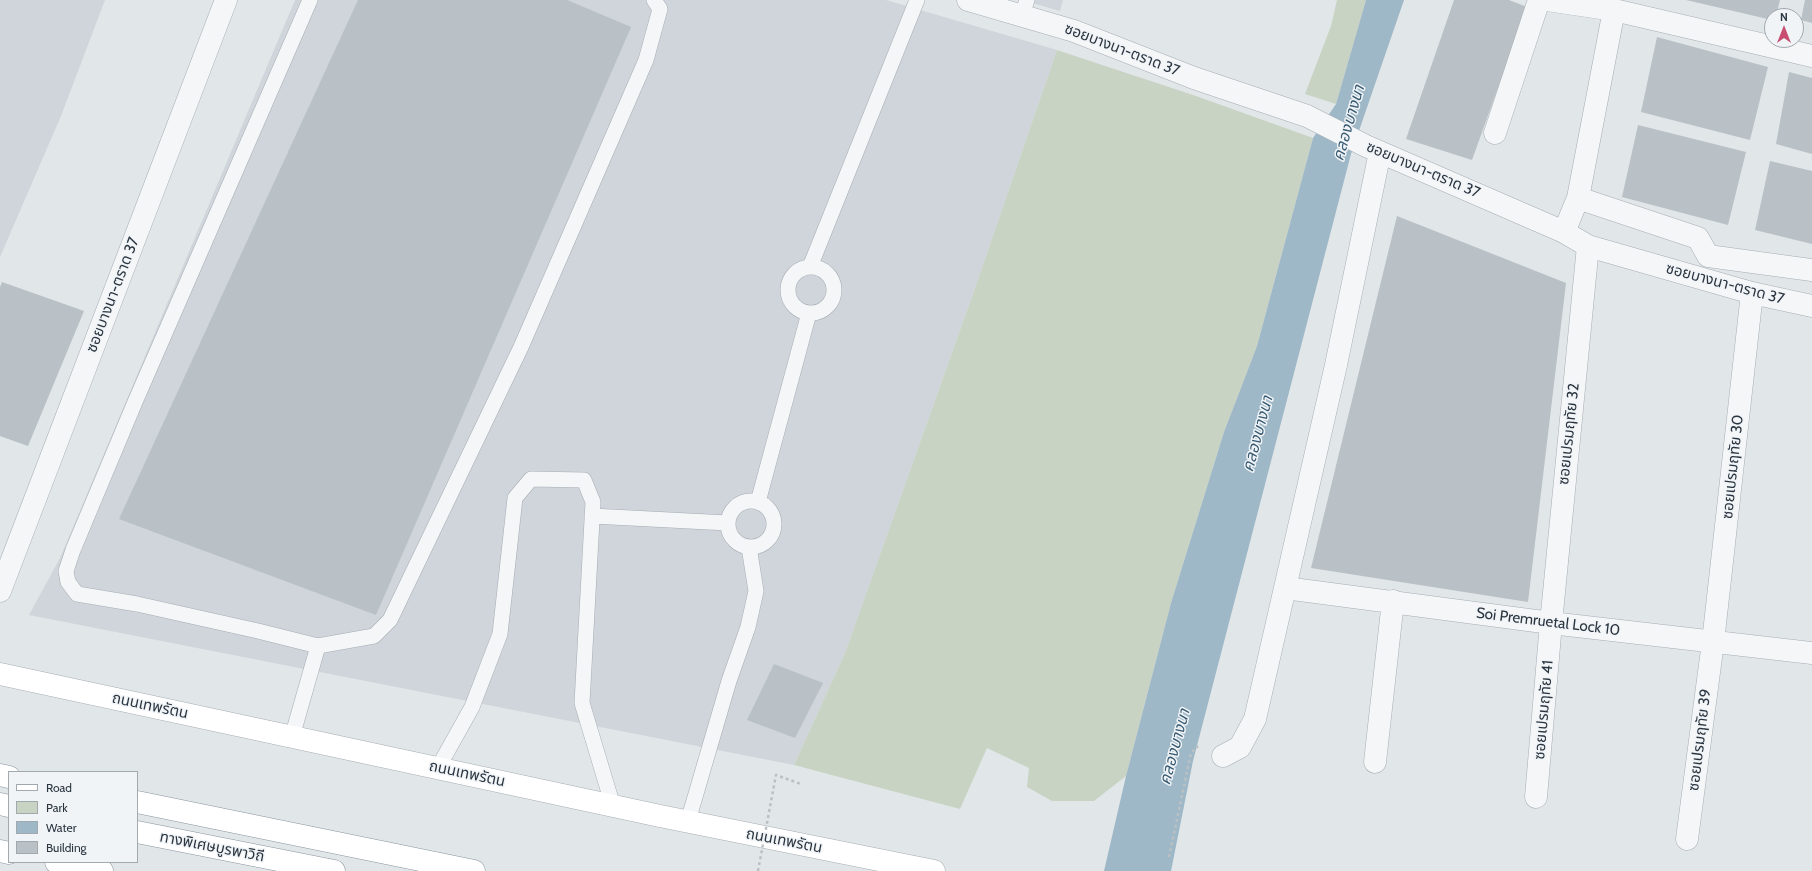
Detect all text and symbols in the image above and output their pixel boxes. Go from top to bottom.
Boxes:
north arrow [1764,8,1804,48]
text: N [1780,10,1788,24]
street label: ซอยบางนา-ตราด 37 [1062,20,1182,80]
water label: คลองบางนา [1329,83,1369,163]
street label: ซอยบางนา-ตราด 37 [1363,138,1483,202]
street label: ซอยบางนา-ตราด 37 [83,235,143,355]
street label: ซอยบางนา-ตราด 37 [1664,260,1786,308]
street label: ซอยเปรมฤทัย 32 [1555,382,1583,486]
water label: คลองบางนา [1239,394,1277,474]
street label: ซอยเปรมฤทัย 30 [1719,414,1747,520]
street label: Soi Premruetal Lock 10 [1475,604,1621,640]
street label: ซอยเปรมฤทัย 41 [1531,660,1557,760]
street label: ซอยเปรมฤทัย 39 [1685,688,1715,792]
street label: ถนนเทพรัตน [110,689,190,723]
water label: คลองบางนา [1156,707,1194,787]
street label: ถนนเทพรัตน [427,757,507,791]
legend [8,771,138,863]
text: Road [46,780,72,795]
text: Park [46,800,68,815]
text: Water [46,820,76,835]
street label: ถนนเทพรัตน [744,825,824,857]
street label: ทางพิเศษบูรพาวิถี [158,828,266,866]
text: Building [46,840,87,855]

